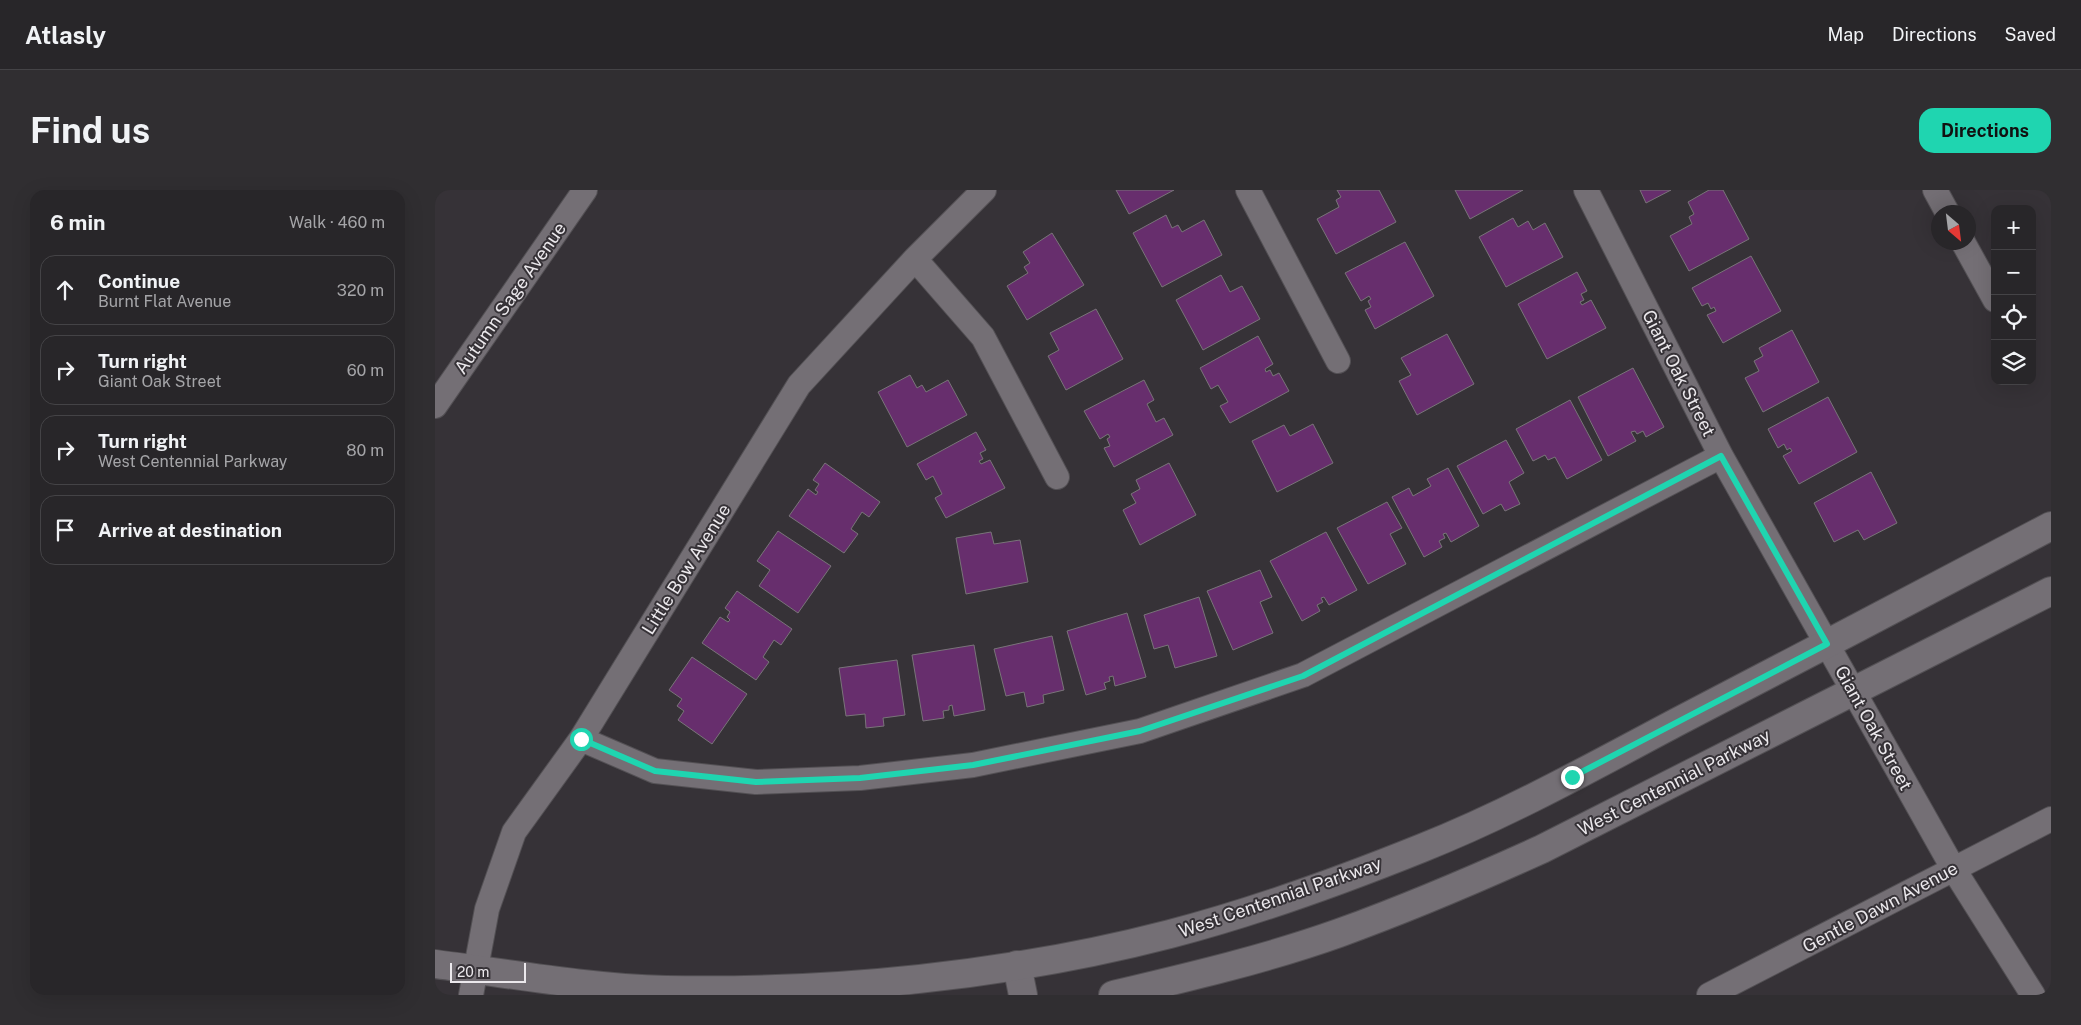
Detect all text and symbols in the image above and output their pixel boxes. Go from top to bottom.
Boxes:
text: Atlasly [25,21,106,49]
text: Map [1827,24,1864,45]
text: Directions [1892,24,1977,45]
text: Saved [2005,24,2056,45]
button: Directions [1919,108,2051,153]
text: Find us [30,110,150,151]
north arrow [1931,205,1976,250]
map controls [1991,205,2036,385]
button: + [1991,205,2036,250]
text: 6 min [50,210,106,235]
text: Walk · 460 m [289,213,385,232]
street label: Autumn Sage Avenue [450,218,570,378]
button: − [1991,250,2036,295]
text: Continue [98,270,180,292]
icon: ahead [51,276,79,304]
text: 320 m [337,281,384,300]
text: Burnt Flat Avenue [98,292,231,311]
button: locate [1991,295,2036,340]
street label: Giant Oak Street [1638,306,1720,440]
button: layers [1991,340,2036,385]
text: Turn right [98,350,187,372]
icon: right [51,356,79,384]
text: 60 m [347,361,384,380]
text: Giant Oak Street [98,372,222,391]
text: Turn right [98,430,187,452]
icon: right [51,436,79,464]
text: 80 m [346,441,384,460]
text: West Centennial Parkway [98,452,287,471]
street label: Little Bow Avenue [637,500,735,638]
icon: arrive [51,516,79,544]
text: Arrive at destination [98,519,282,541]
street label: Giant Oak Street [1831,662,1917,794]
street label: West Centennial Parkway [1574,724,1774,840]
route start [570,728,593,751]
route end [1561,766,1584,789]
street label: West Centennial Parkway [1176,852,1384,942]
street label: Gentle Dawn Avenue [1799,857,1961,957]
scale bar [450,960,526,983]
text: 20 m [457,964,489,980]

